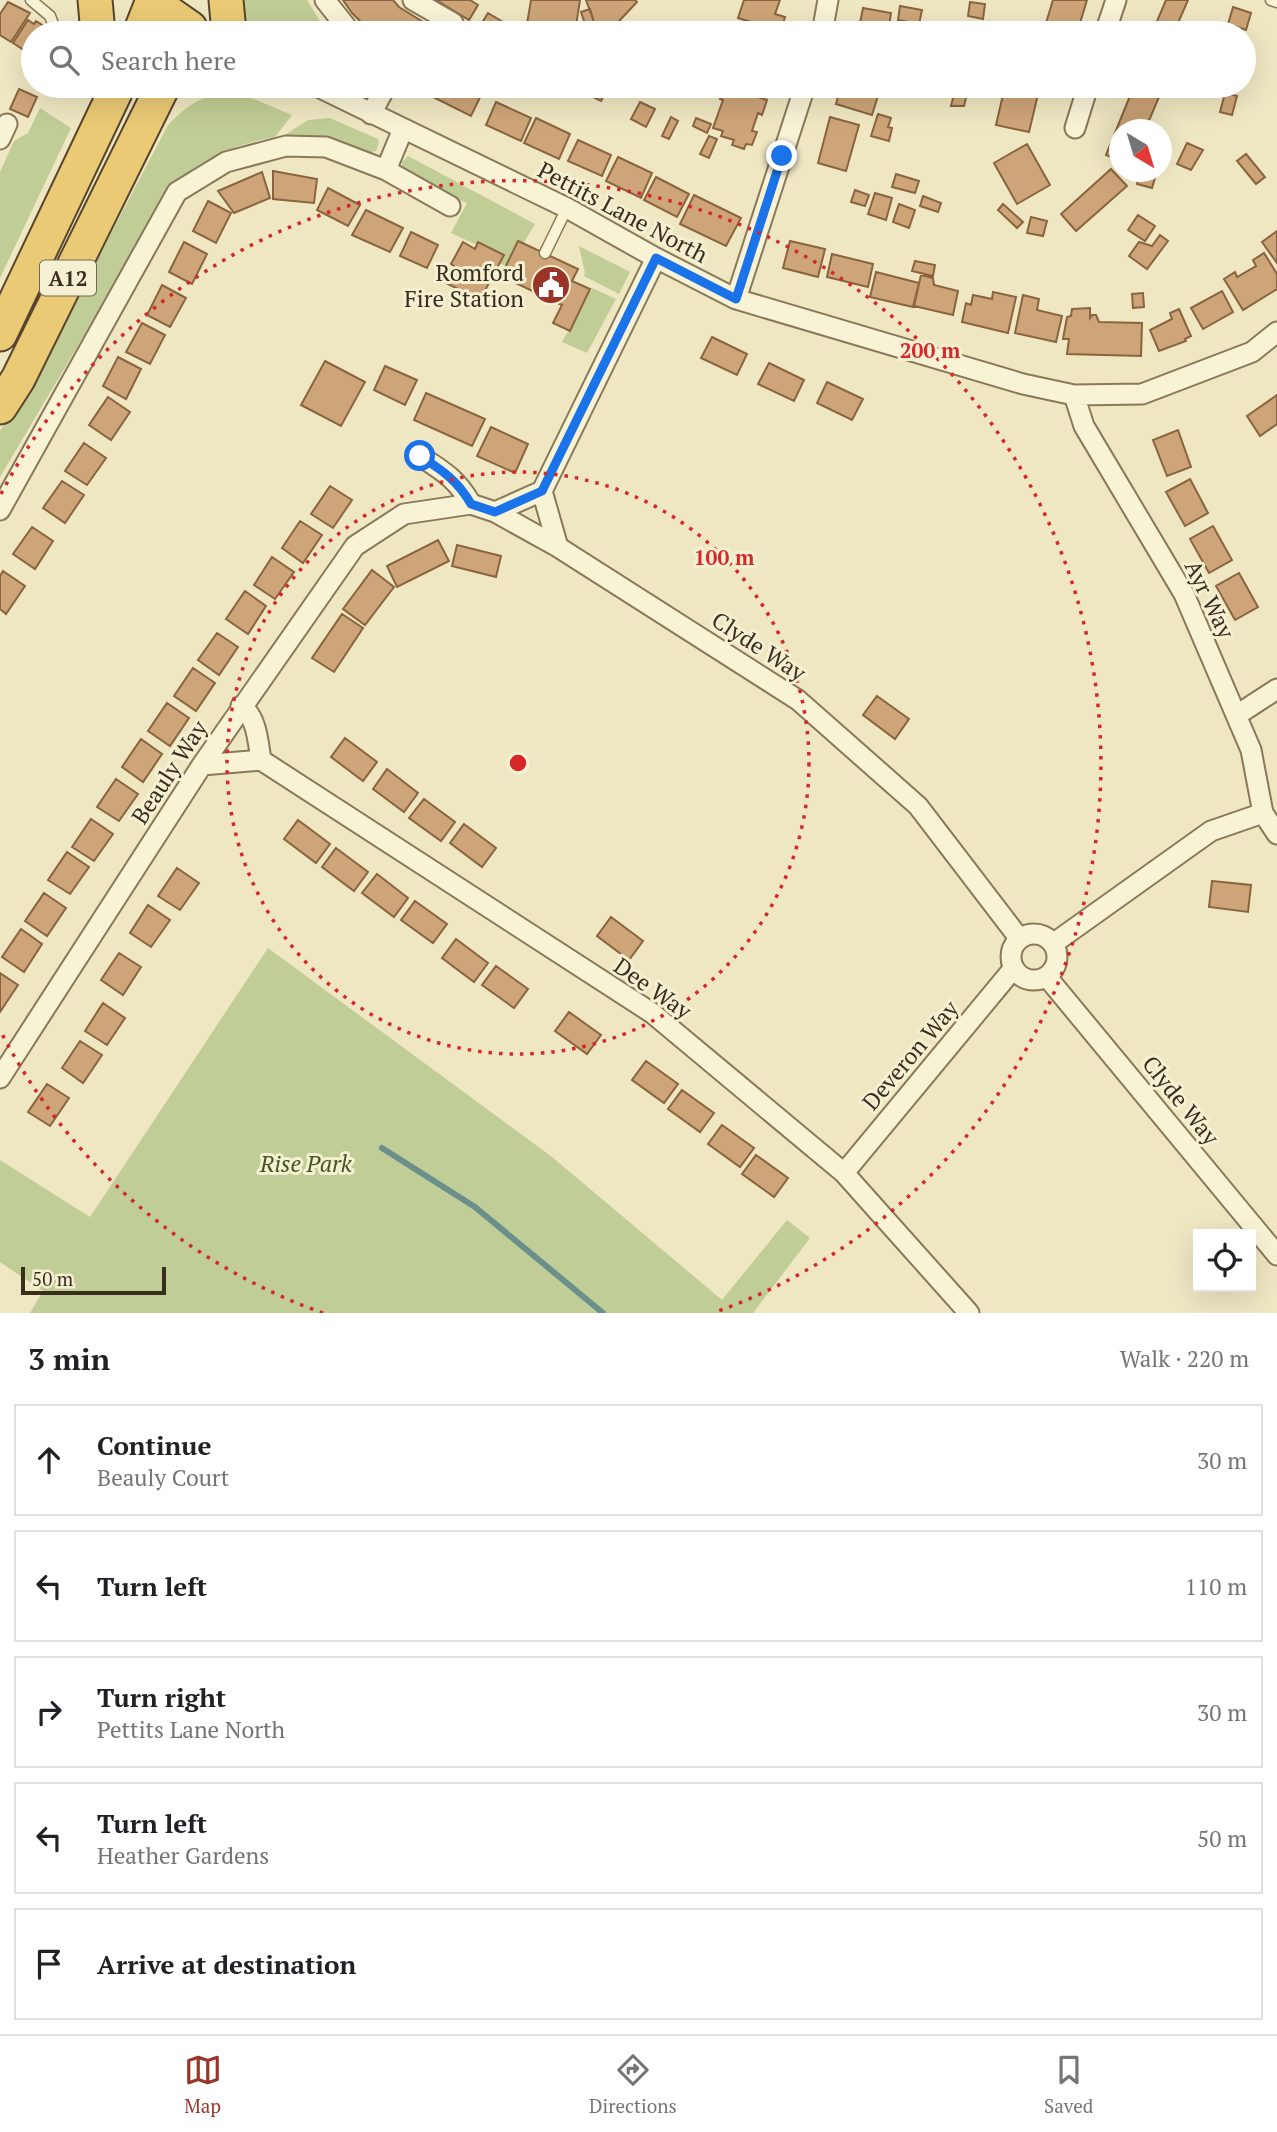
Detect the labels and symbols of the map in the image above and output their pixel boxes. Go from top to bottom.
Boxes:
north arrow [1109,119,1172,182]
route end [766,140,797,171]
street label: Pettits Lane North [533,154,714,270]
place label: Romford Fire Station [404,257,524,314]
road number: A12 [40,260,96,296]
public building icon: Romford Fire Station [530,264,572,306]
text: 200 m [900,336,961,364]
route start [404,440,435,471]
text: 100 m [694,543,755,571]
street label: Ayr Way [1178,555,1242,644]
street label: Clyde Way [706,604,812,688]
street label: Beauly Way [124,714,214,830]
centre of rings [506,751,530,775]
street label: Dee Way [608,950,698,1026]
street label: Deveron Way [855,993,965,1116]
street label: Clyde Way [1135,1049,1227,1151]
park label: Rise Park [259,1148,353,1179]
scale bar [21,1264,166,1296]

